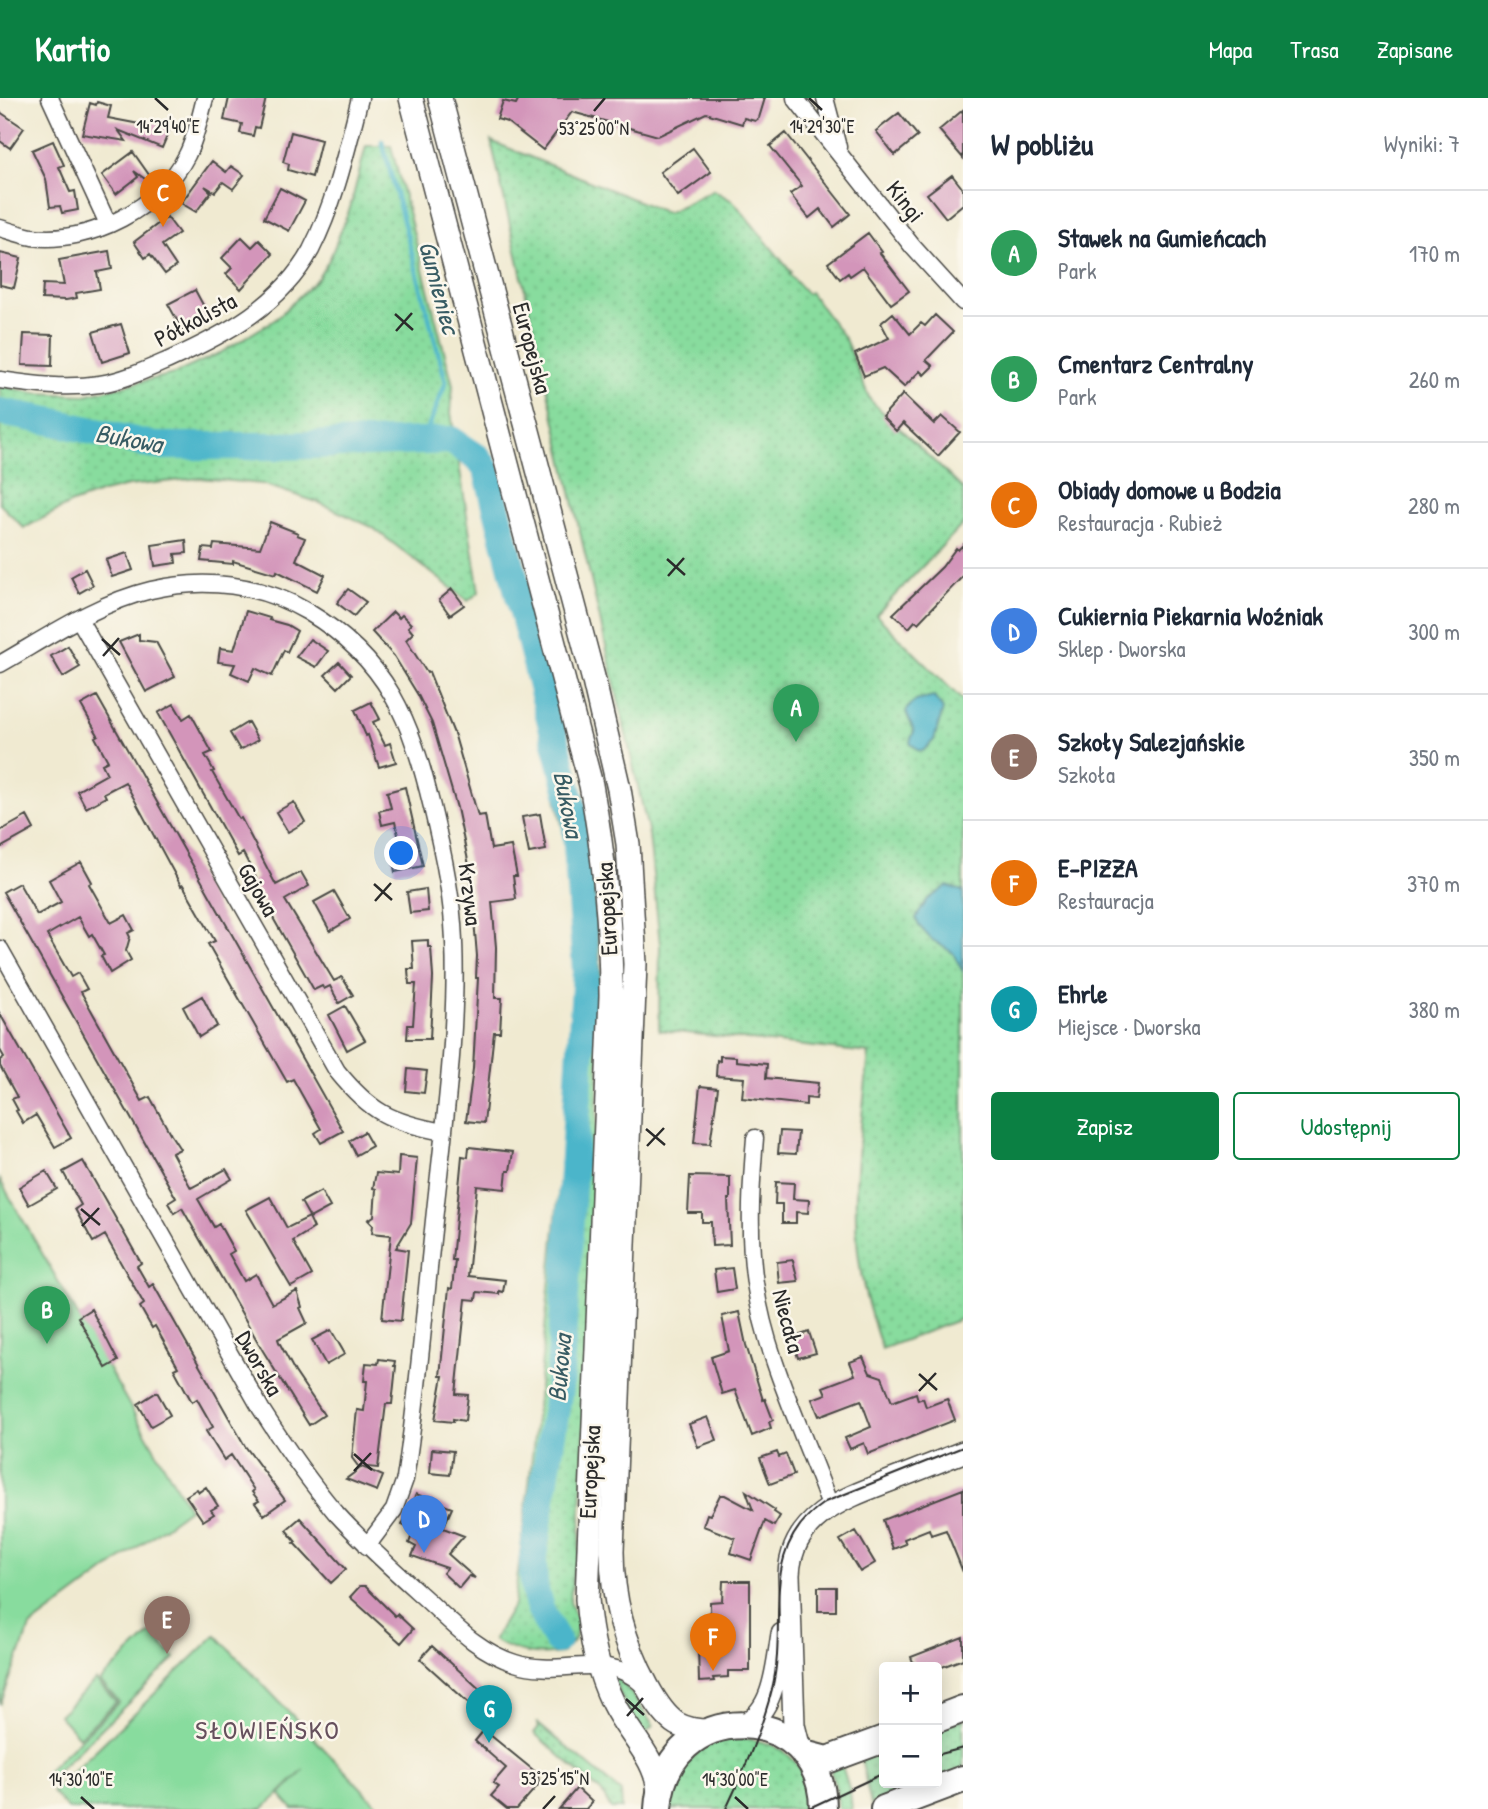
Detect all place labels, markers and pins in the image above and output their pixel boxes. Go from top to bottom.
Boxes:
pin: C [140,169,186,227]
pin: A [773,684,819,742]
pin: B [24,1286,70,1344]
pin: D [401,1495,447,1553]
pin: E [144,1596,190,1654]
pin: F [690,1613,736,1671]
pin: G [466,1685,512,1743]

